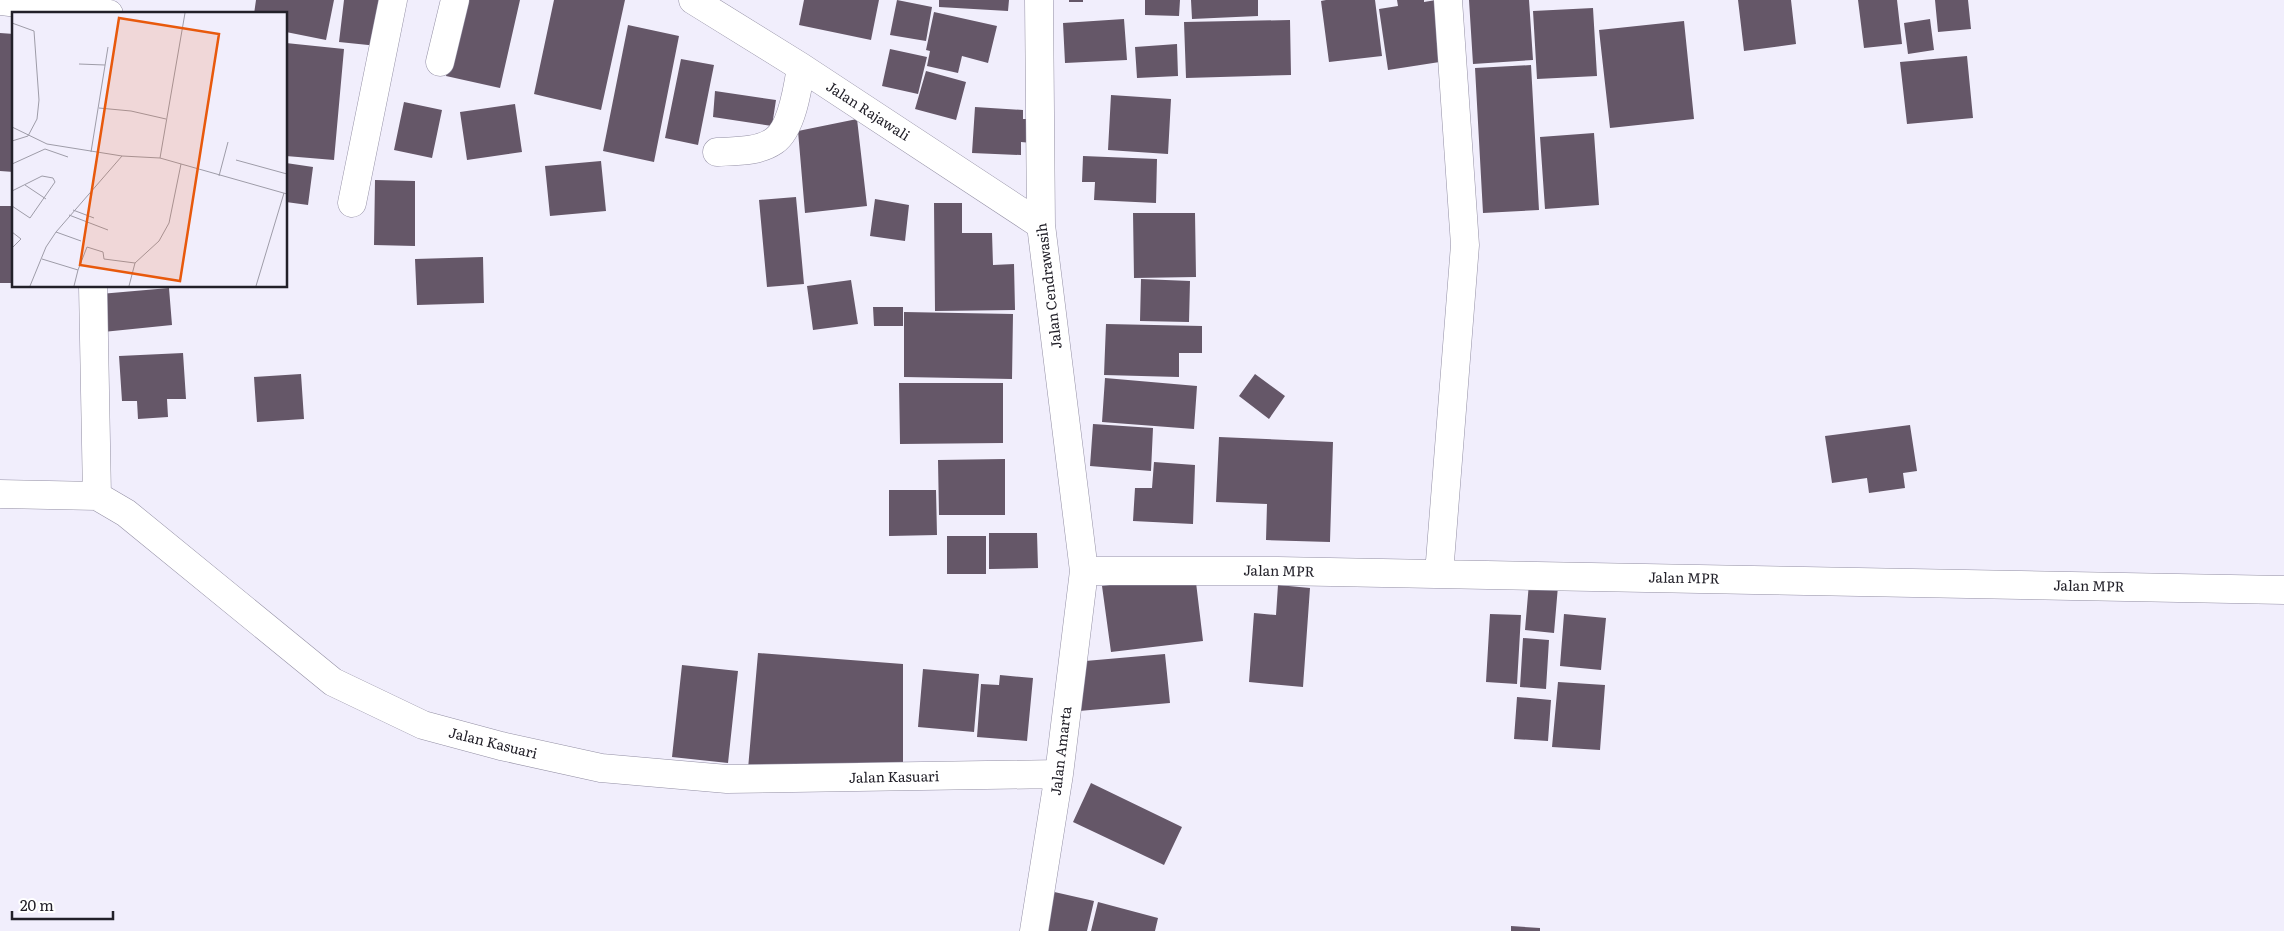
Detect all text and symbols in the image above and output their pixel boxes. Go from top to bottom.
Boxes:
inset map [12,12,288,288]
street label: Jalan Rajawali [823,76,915,145]
street label: Jalan Cendrawasih [1030,222,1066,350]
street label: Jalan MPR [1243,559,1315,581]
street label: Jalan MPR [1648,566,1720,588]
street label: Jalan MPR [2053,574,2125,596]
street label: Jalan Amarta [1045,705,1075,797]
street label: Jalan Kasuari [447,721,540,763]
street label: Jalan Kasuari [849,765,940,787]
scale bar [12,888,114,920]
text: 20 m [20,893,54,916]

